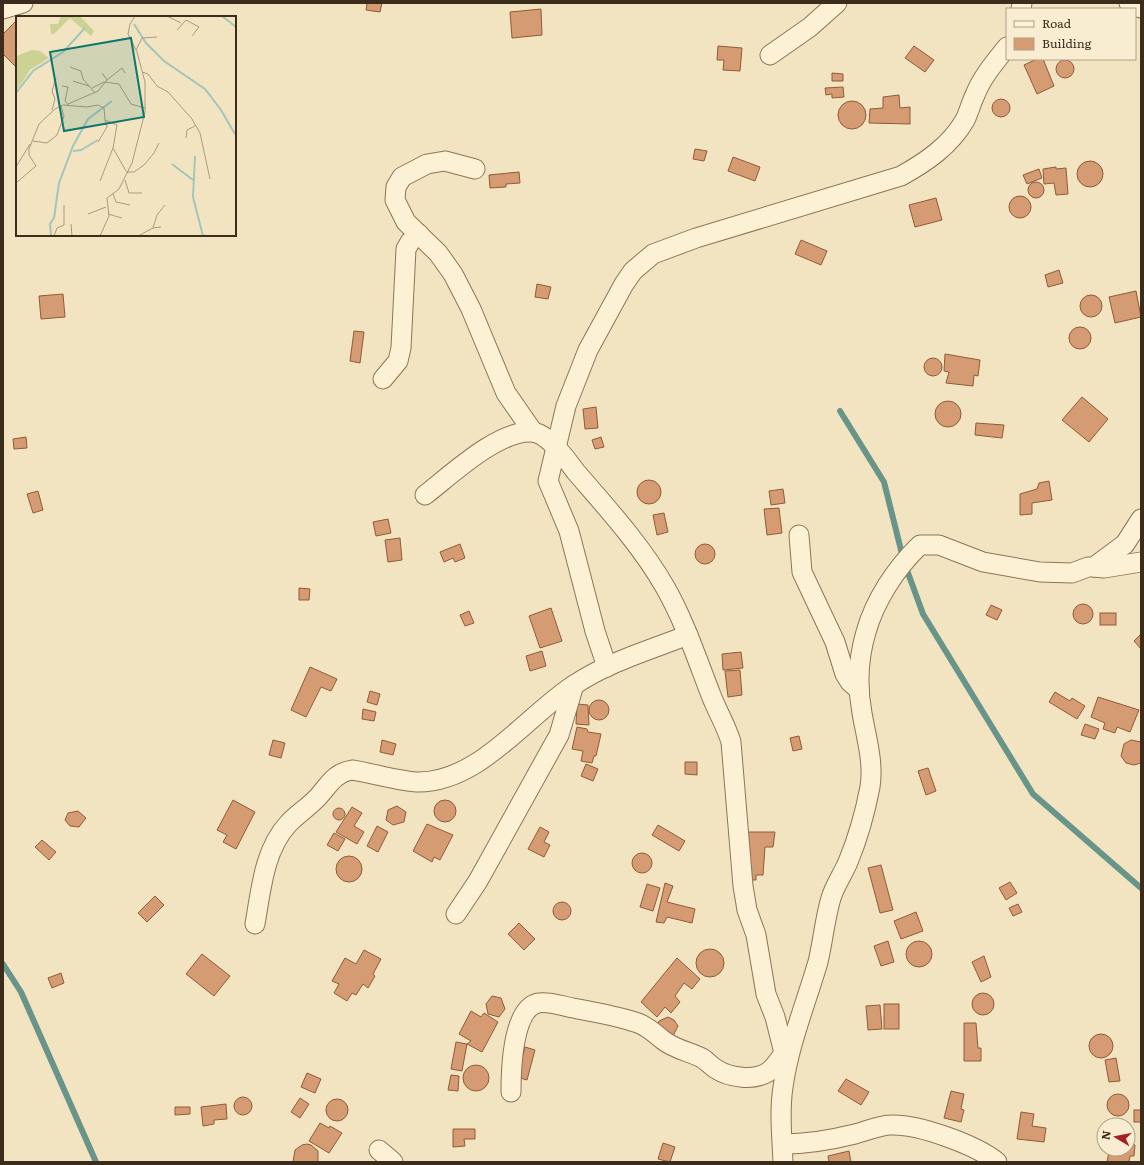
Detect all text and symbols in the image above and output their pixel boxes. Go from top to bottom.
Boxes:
legend [1006,8,1136,60]
text: Road [1042,14,1072,32]
inset map [16,16,236,236]
text: Building [1042,34,1092,52]
north arrow [1096,1117,1136,1157]
text: N [1096,1129,1114,1141]

